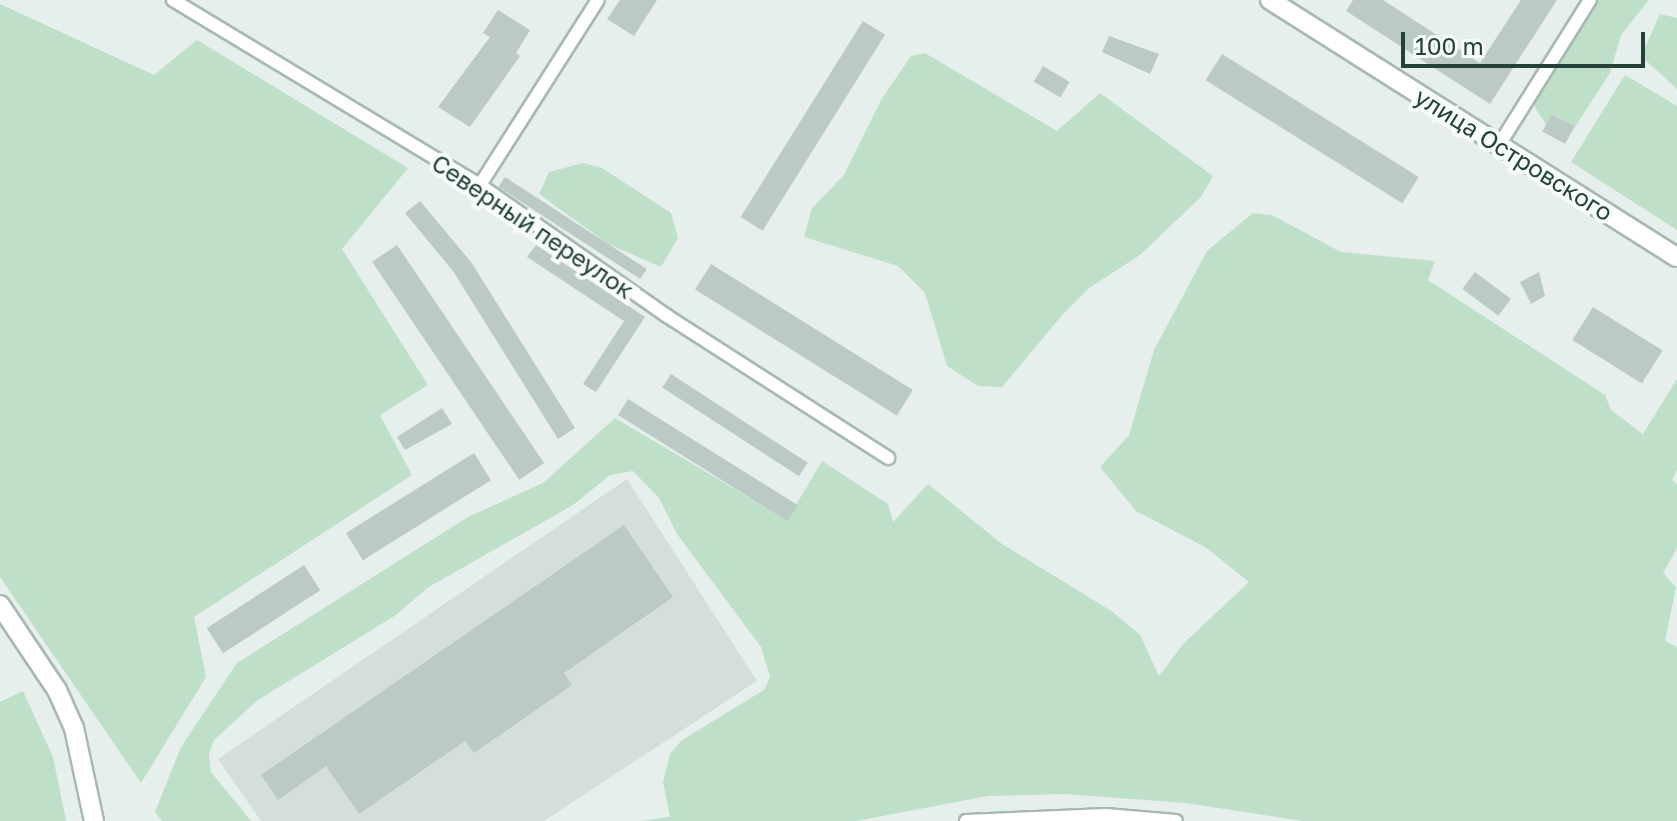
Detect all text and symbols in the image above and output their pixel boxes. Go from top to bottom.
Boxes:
scale bar [1405,16,1649,66]
text: 100 m [1415,31,1484,60]
street label: улица Островского [1410,81,1618,227]
street label: Северный переулок [427,148,639,304]

